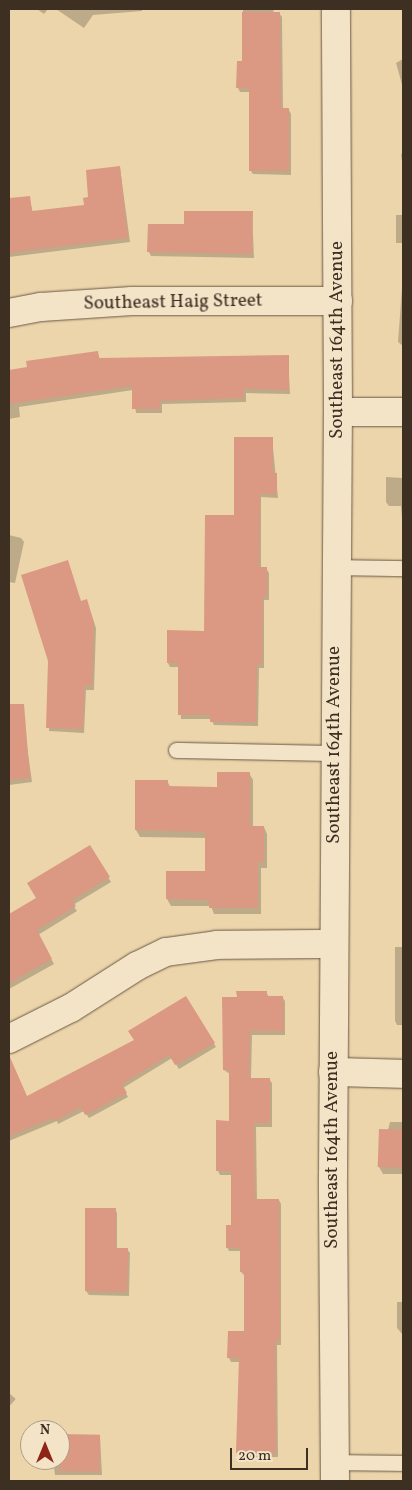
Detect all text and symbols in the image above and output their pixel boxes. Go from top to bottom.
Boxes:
street label: Southeast 164th Avenue [327,241,349,439]
street label: Southeast Haig Street [83,290,263,316]
street label: Southeast 164th Avenue [324,646,346,844]
street label: Southeast 164th Avenue [322,1051,344,1249]
north arrow [20,1420,70,1470]
text: N [40,1421,50,1440]
scale bar [232,1438,310,1470]
text: 20 m [238,1446,271,1467]

